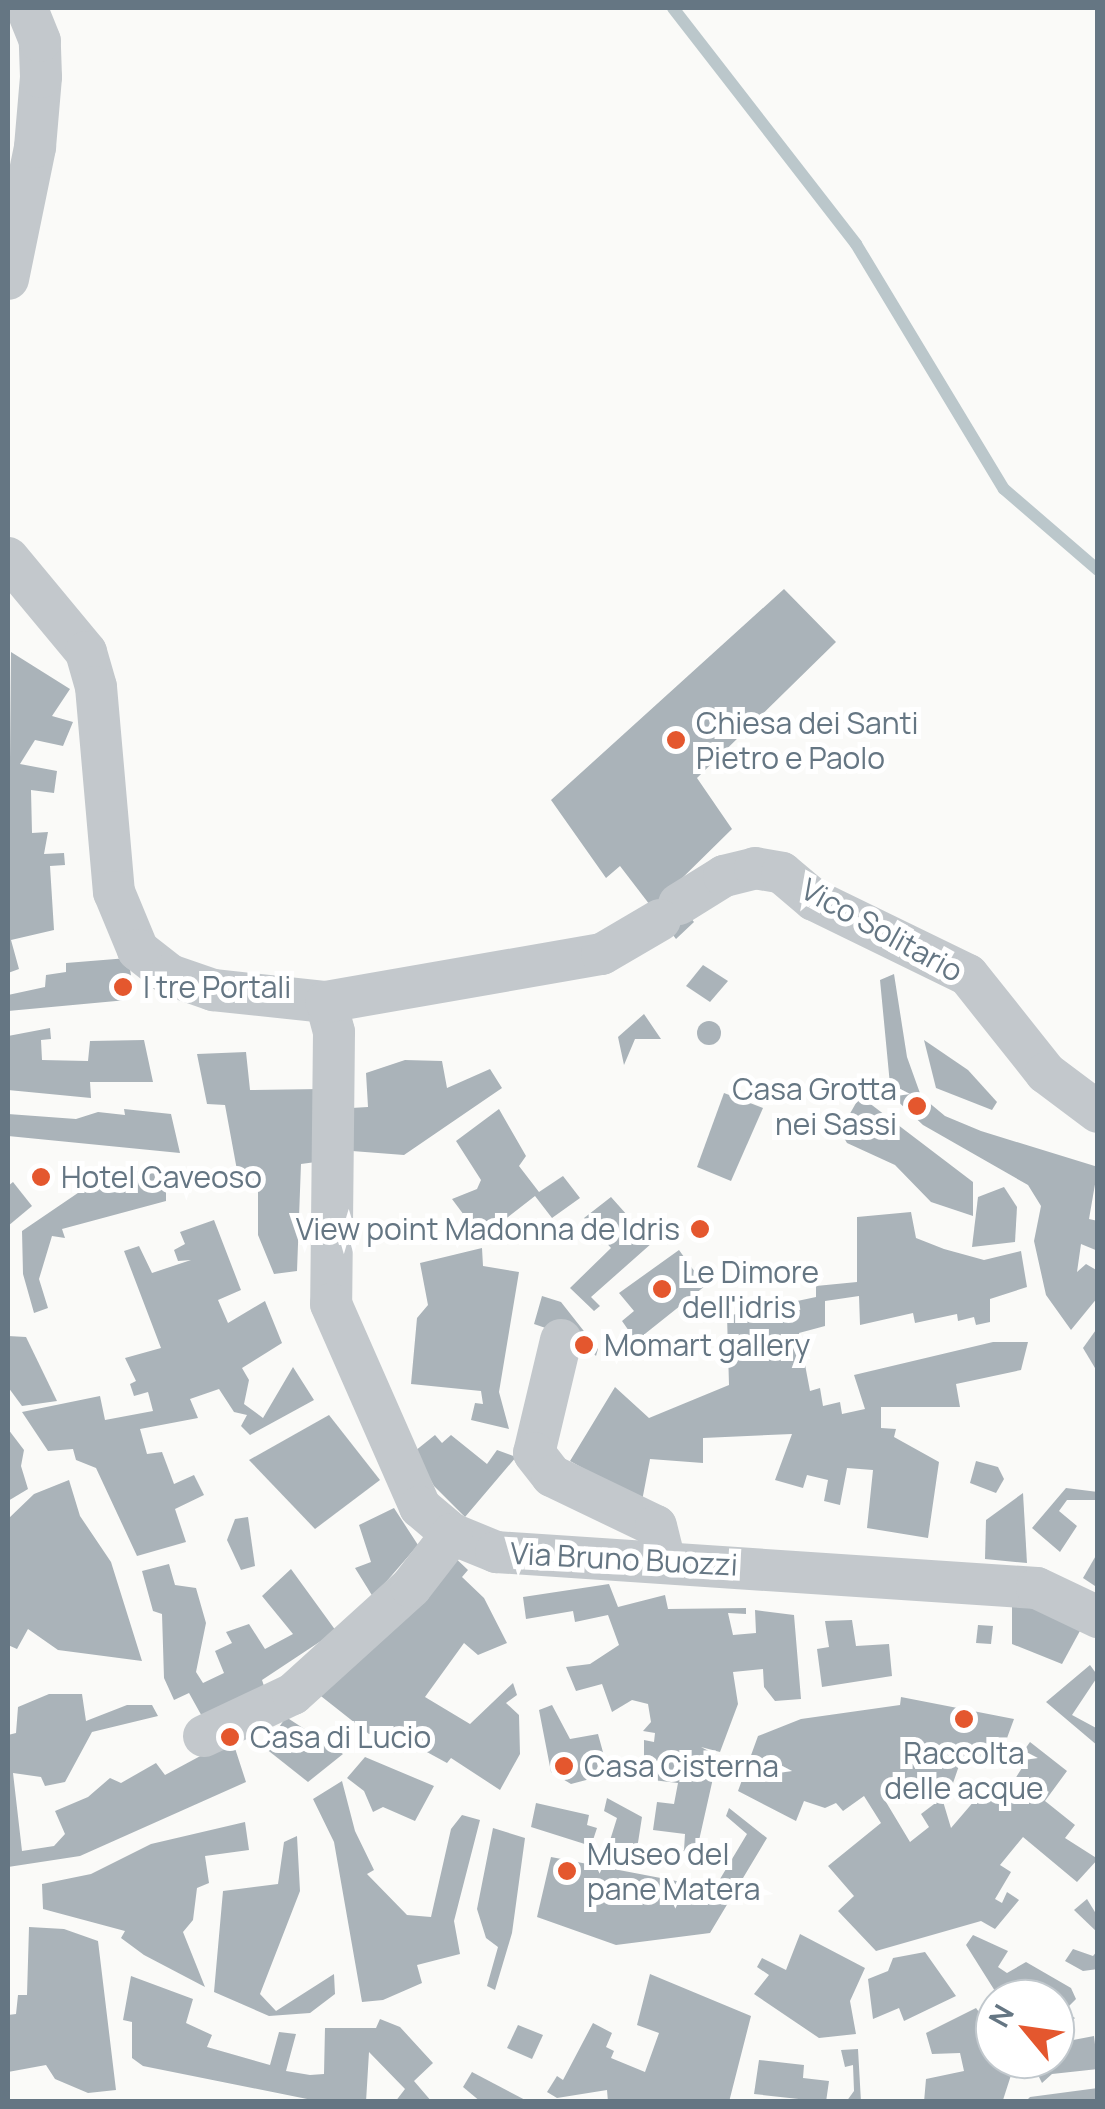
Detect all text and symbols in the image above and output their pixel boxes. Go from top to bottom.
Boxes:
place label: Chiesa dei Santi Pietro e Paolo [696,705,919,776]
marker: Chiesa dei Santi Pietro e Paolo [665,729,687,751]
street label: Vico Solitario [795,871,969,989]
place label: I tre Portali [143,969,291,1005]
marker: I tre Portali [112,976,134,998]
place label: Casa Grotta nei Sassi [732,1071,897,1142]
marker: Casa Grotta nei Sassi [906,1095,928,1117]
place label: Hotel Caveoso [61,1159,262,1195]
marker: Hotel Caveoso [30,1166,52,1188]
place label: View point Madonna de Idris [296,1211,680,1247]
marker: View point Madonna de Idris [689,1218,711,1240]
place label: Le Dimore dell'idris [682,1254,819,1324]
marker: Le Dimore dell'idris [651,1278,673,1300]
place label: Momart gallery [604,1327,810,1363]
marker: Momart gallery [573,1334,595,1356]
street label: Via Bruno Buozzi [509,1535,739,1583]
marker: Raccolta delle acque [953,1708,975,1730]
place label: Casa di Lucio [250,1719,431,1755]
marker: Casa di Lucio [219,1726,241,1748]
place label: Raccolta delle acque [884,1735,1044,1806]
place label: Casa Cisterna [584,1748,779,1784]
marker: Casa Cisterna [553,1755,575,1777]
place label: Museo del pane Matera [587,1836,760,1906]
marker: Museo del pane Matera [556,1860,578,1882]
north arrow [975,1979,1075,2079]
text: N [979,1997,1022,2033]

